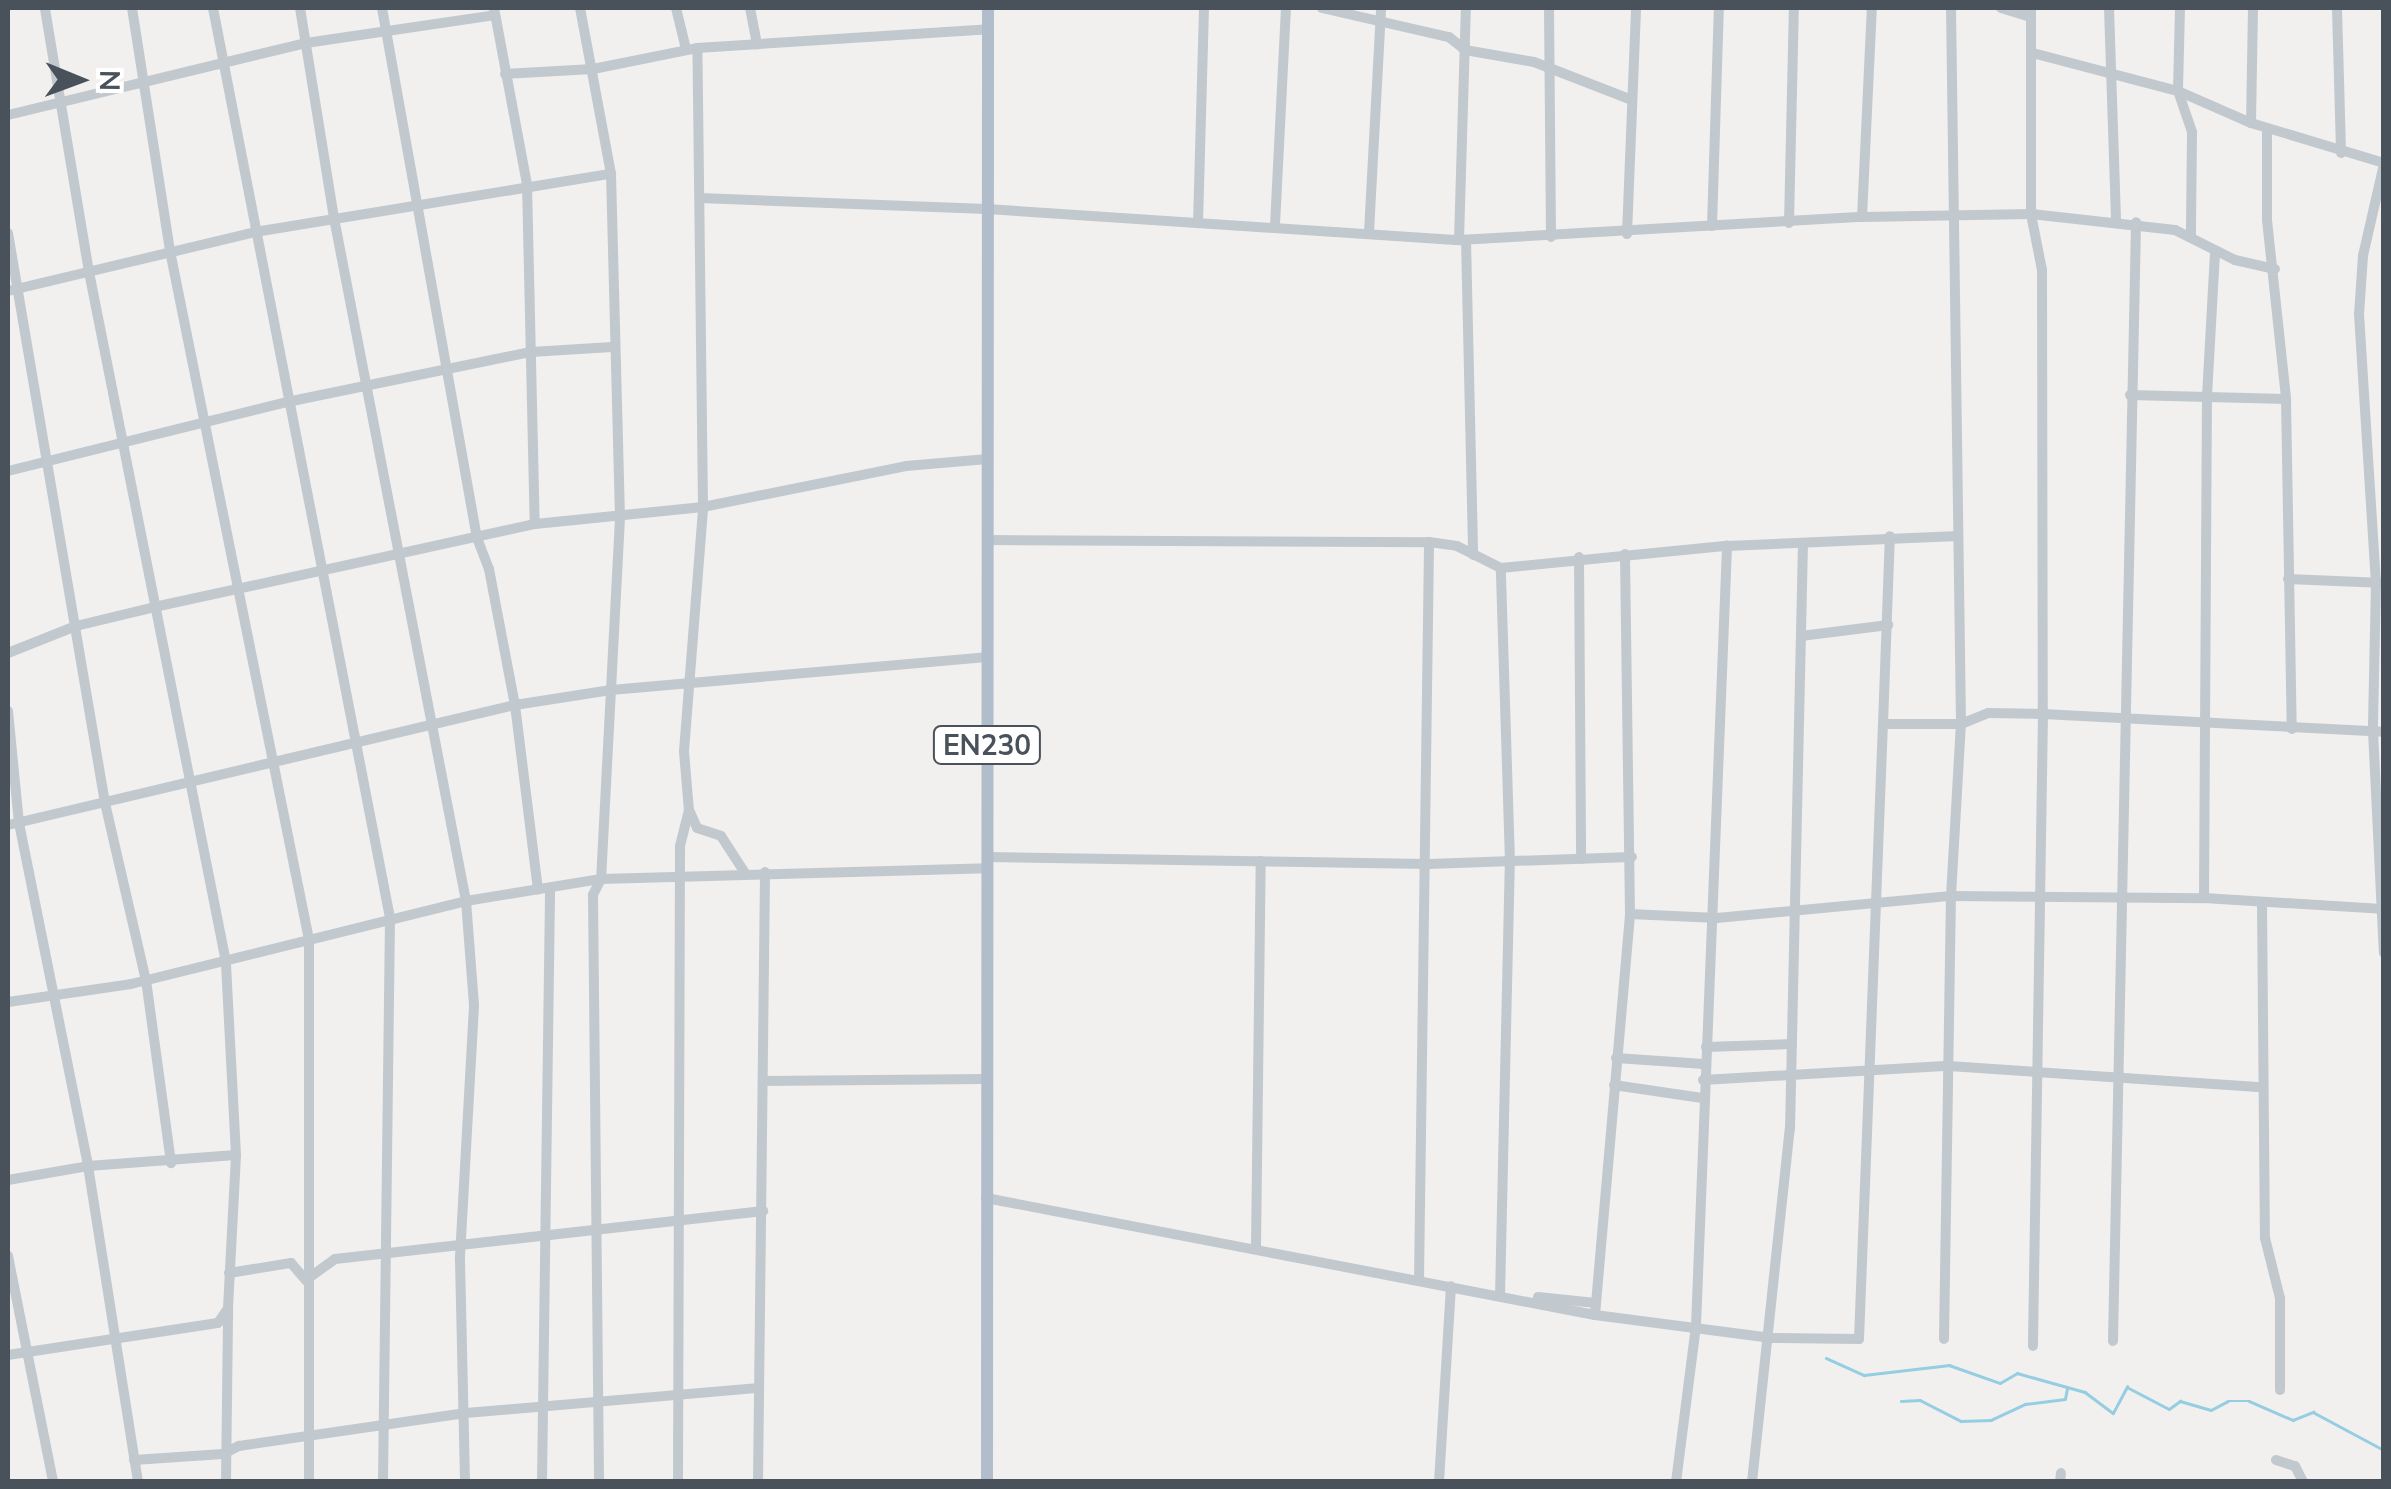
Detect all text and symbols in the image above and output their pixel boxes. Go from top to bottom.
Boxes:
north arrow [30,30,130,130]
text: N [93,70,128,91]
road number: EN230 [932,722,1042,768]

